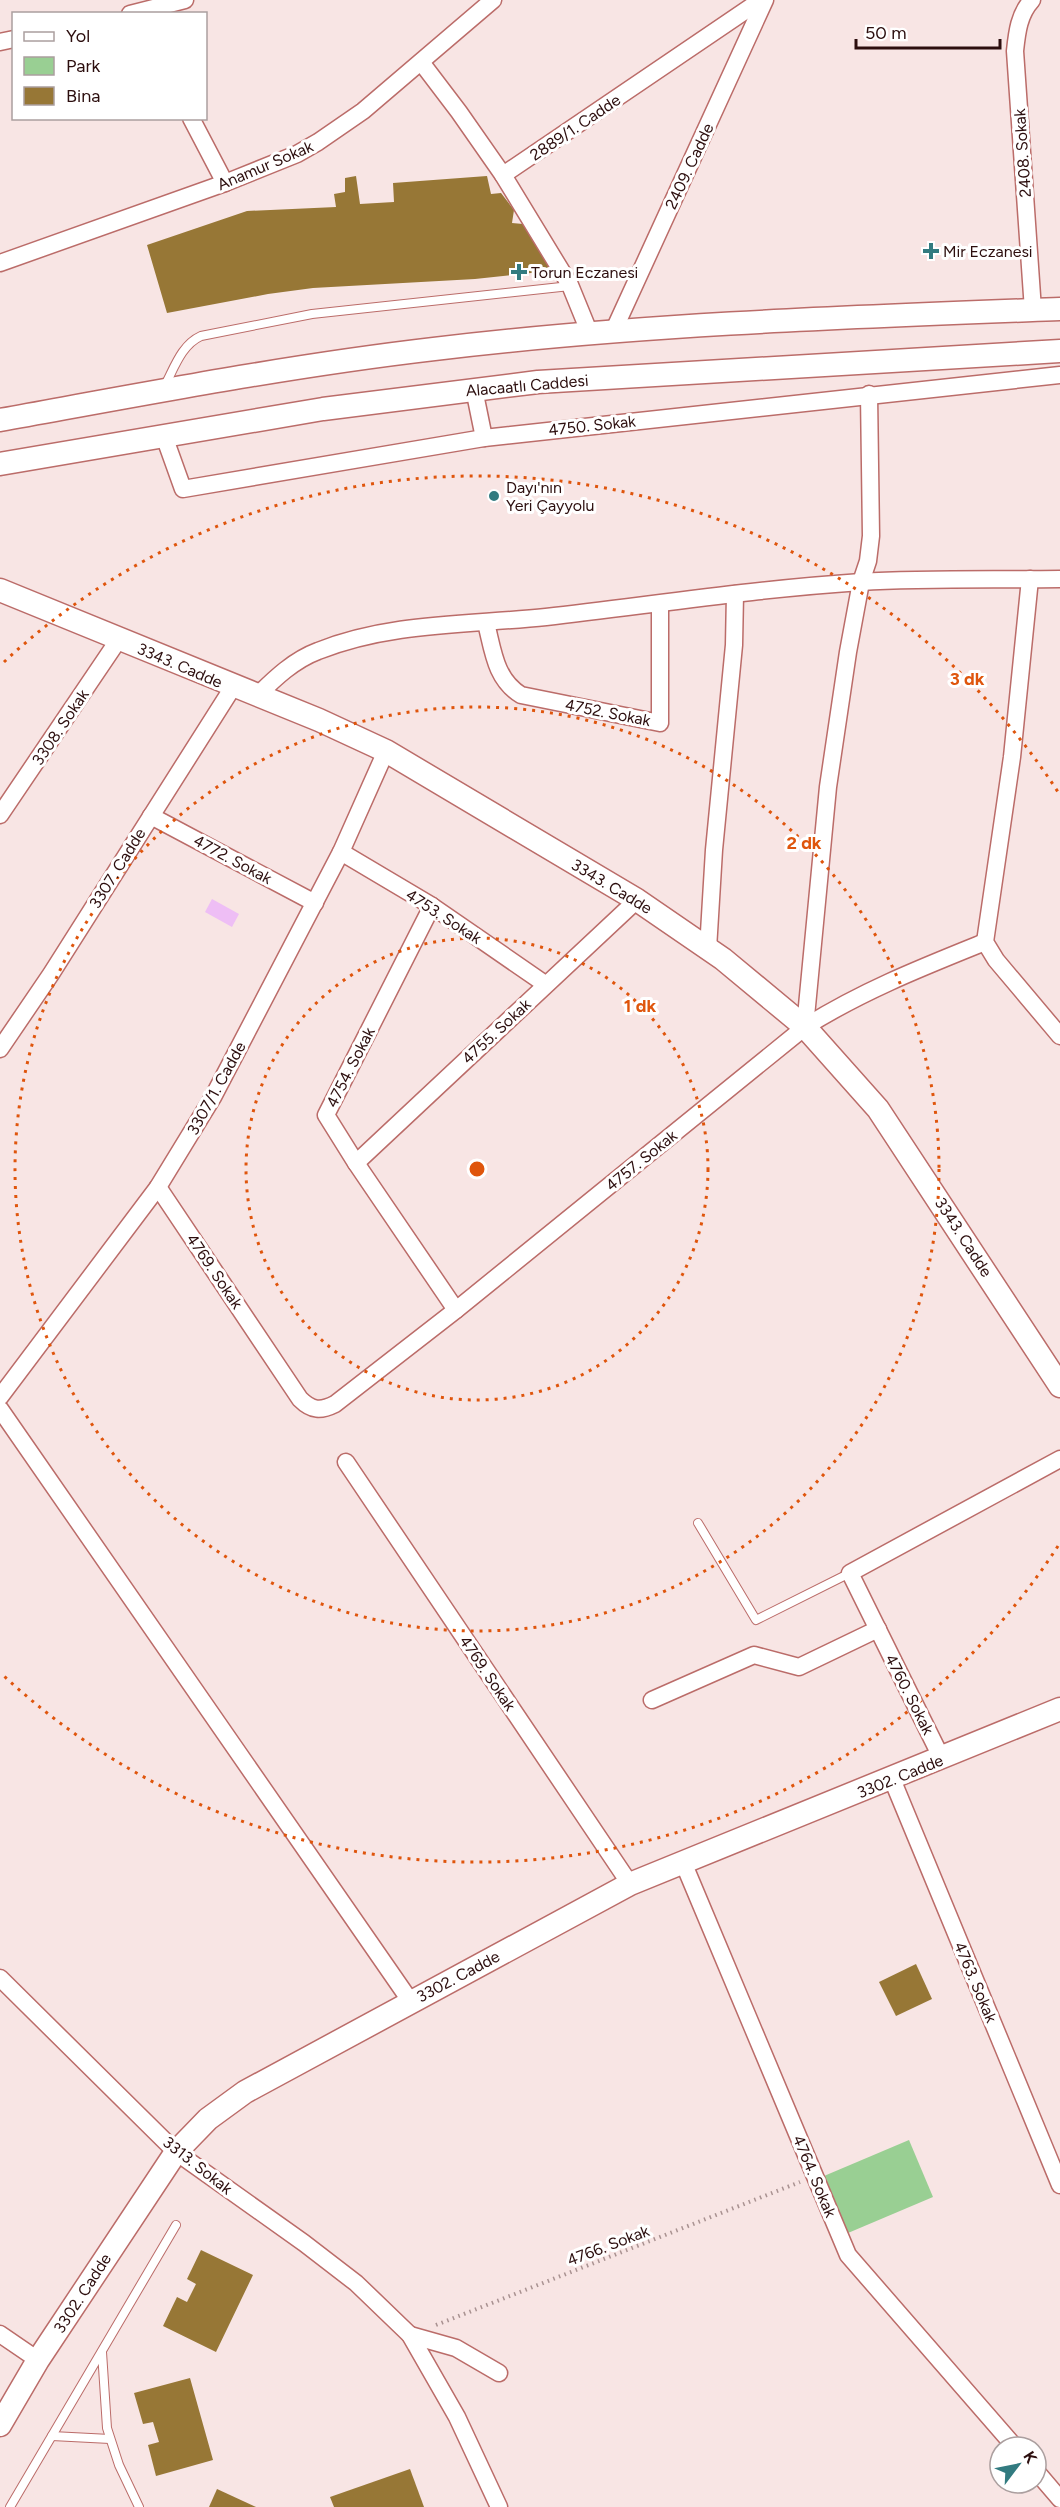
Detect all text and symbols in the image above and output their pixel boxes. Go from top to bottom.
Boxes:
legend [12,12,207,120]
scale bar [856,12,1000,50]
text: 50 m [865,22,907,44]
text: Yol [66,25,90,47]
text: Park [66,55,101,77]
text: Bina [66,85,100,107]
street label: 2889/1. Cadde [526,90,624,165]
street label: 2408. Sokak [1010,108,1035,198]
street label: 2409. Cadde [661,120,718,212]
street label: Anamur Sokak [214,137,316,194]
place label: Mir Eczanesi [943,242,1033,261]
marker: Mir Eczanesi [924,244,938,258]
place label: Torun Eczanesi [531,263,638,282]
marker: Torun Eczanesi [512,265,526,279]
street label: Alacaatlı Caddesi [465,371,589,400]
street label: 4750. Sokak [547,411,637,440]
place label: Dayı'nın Yeri Çayyolu [506,478,594,515]
marker: Dayı'nın Yeri Çayyolu [487,489,501,503]
street label: 3343. Cadde [134,639,225,692]
text: 3 dk [950,668,985,690]
street label: 3308. Sokak [28,686,93,769]
street label: 4752. Sokak [564,695,652,730]
street label: 3307. Cadde [85,825,150,912]
street label: 4772. Sokak [190,831,275,888]
text: 2 dk [786,832,822,854]
street label: 3343. Cadde [568,855,656,918]
street label: 4753. Sokak [402,885,485,948]
street label: 4755. Sokak [458,995,535,1068]
text: 1 dk [624,995,656,1017]
street label: 4754. Sokak [322,1024,379,1111]
street label: 3307/1. Cadde [183,1038,250,1138]
street label: 4757. Sokak [602,1126,681,1195]
centre of rings [467,1159,487,1179]
street label: 3343. Cadde [931,1194,996,1281]
street label: 4769. Sokak [183,1230,247,1313]
street label: 4769. Sokak [456,1632,520,1715]
street label: 4760. Sokak [881,1651,938,1738]
street label: 3302. Cadde [854,1750,946,1802]
street label: 4763. Sokak [950,1939,1001,2026]
street label: 3302. Cadde [414,1947,503,2006]
street label: 3313. Sokak [159,2132,236,2198]
street label: 4764. Sokak [789,2132,840,2220]
street label: 4766. Sokak [564,2221,652,2270]
street label: 3302. Cadde [50,2250,115,2337]
north arrow [988,2435,1048,2495]
text: K [1019,2448,1041,2467]

